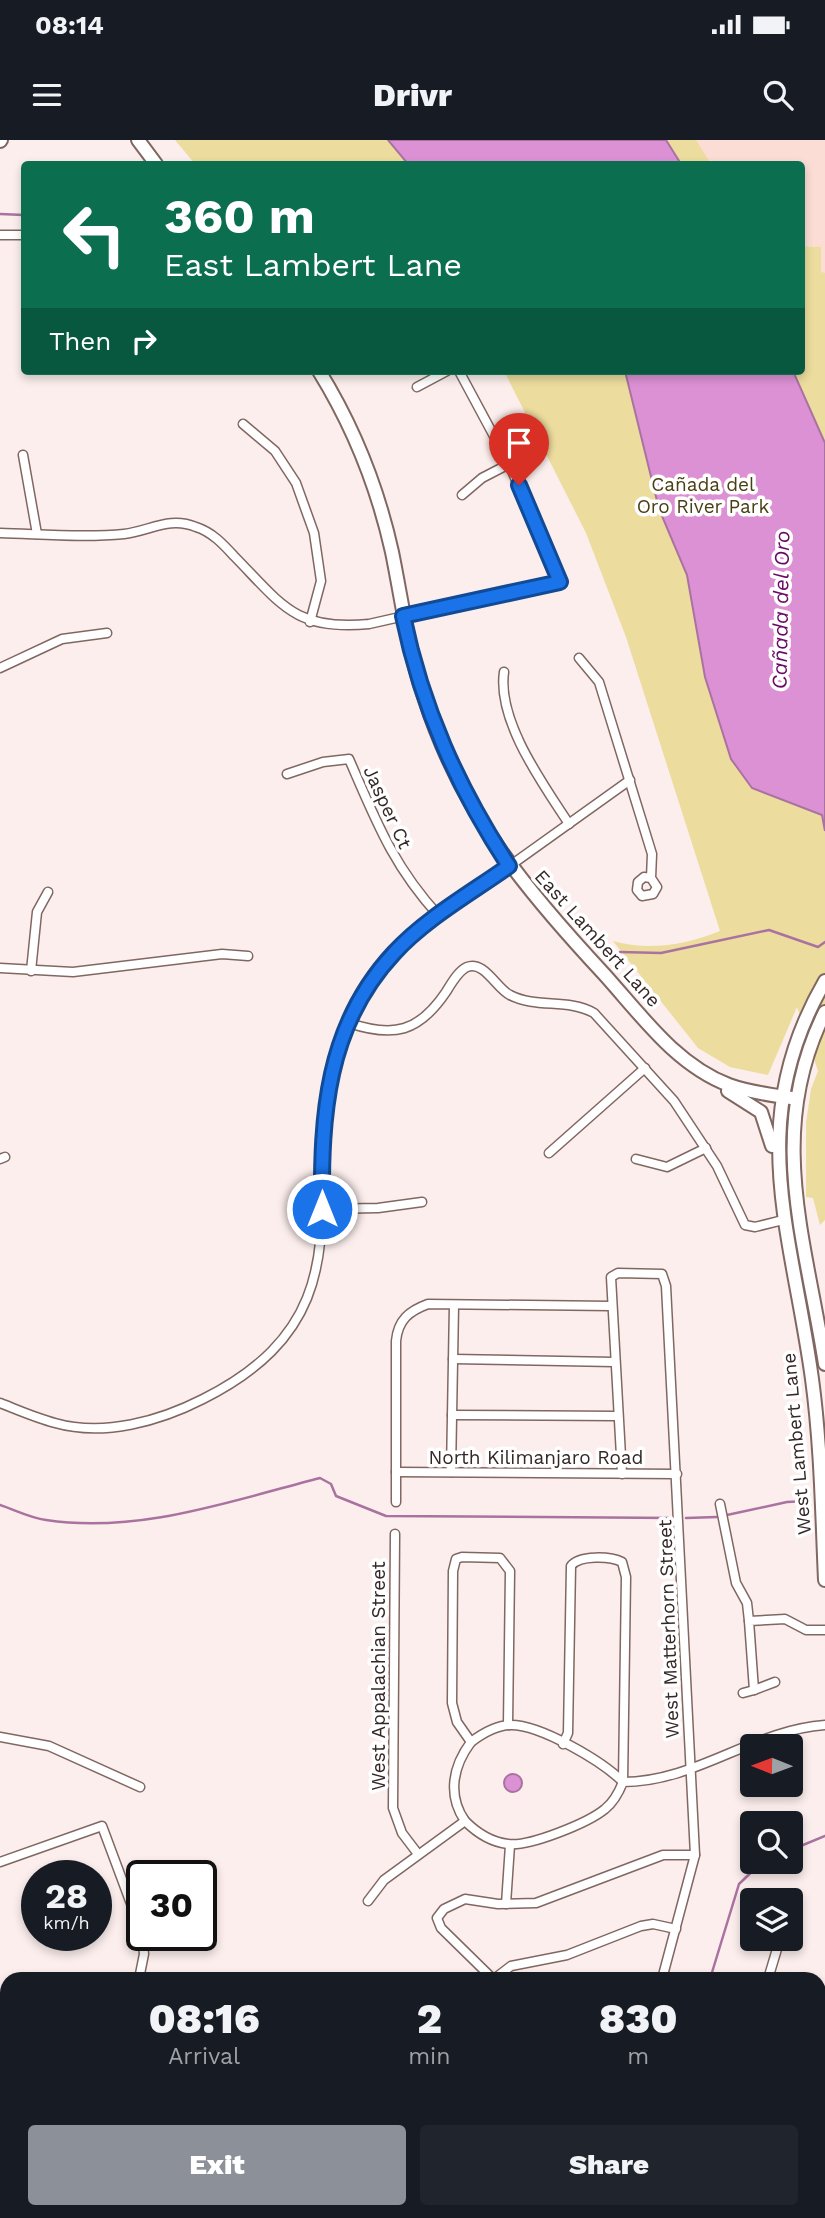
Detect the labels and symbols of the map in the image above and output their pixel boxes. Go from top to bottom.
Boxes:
pin [489,413,549,485]
park label: Cañada del Oro River Park [637,473,769,518]
water label: Cañada del Oro [767,530,794,690]
street label: Jasper Ct [358,762,417,852]
street label: East Lambert Lane [530,865,665,1012]
position arrow [285,1172,359,1246]
street label: West Lambert Lane [777,1352,816,1536]
street label: North Kilimanjaro Road [428,1446,644,1469]
street label: West Matterhorn Street [653,1519,684,1739]
street label: West Appalachian Street [367,1561,390,1791]
north arrow [740,1734,803,1797]
speed limit sign: 30 [126,1860,217,1951]

